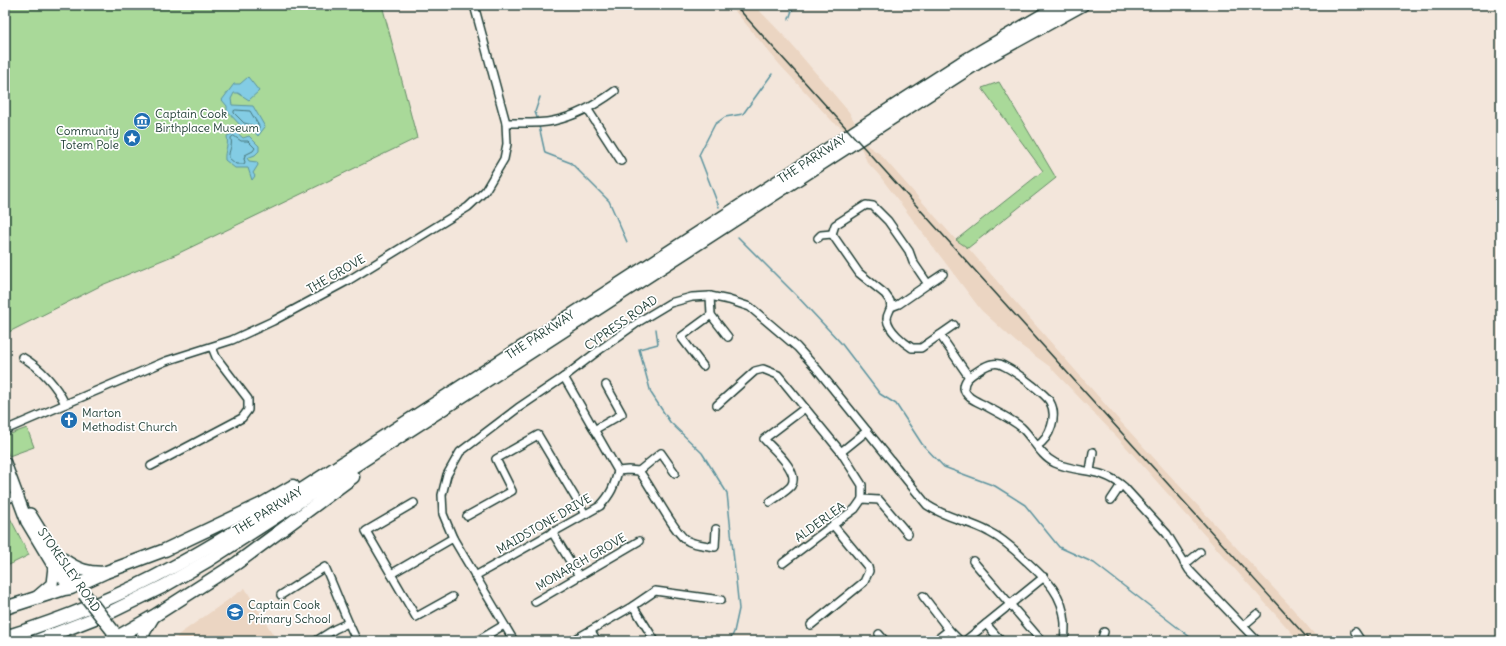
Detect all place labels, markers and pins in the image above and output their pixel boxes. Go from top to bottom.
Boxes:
place label: Captain Cook Birthplace Museum [155,106,260,135]
museum icon: Captain Cook Birthplace Museum [132,111,152,131]
place label: Community Totem Pole [56,123,119,152]
place icon: Community Totem Pole [122,128,142,148]
place label: Marton Methodist Church [82,405,178,434]
church icon: Marton Methodist Church [59,410,79,430]
place label: Captain Cook Primary School [248,597,331,626]
school or university icon: Captain Cook Primary School [225,602,245,622]

